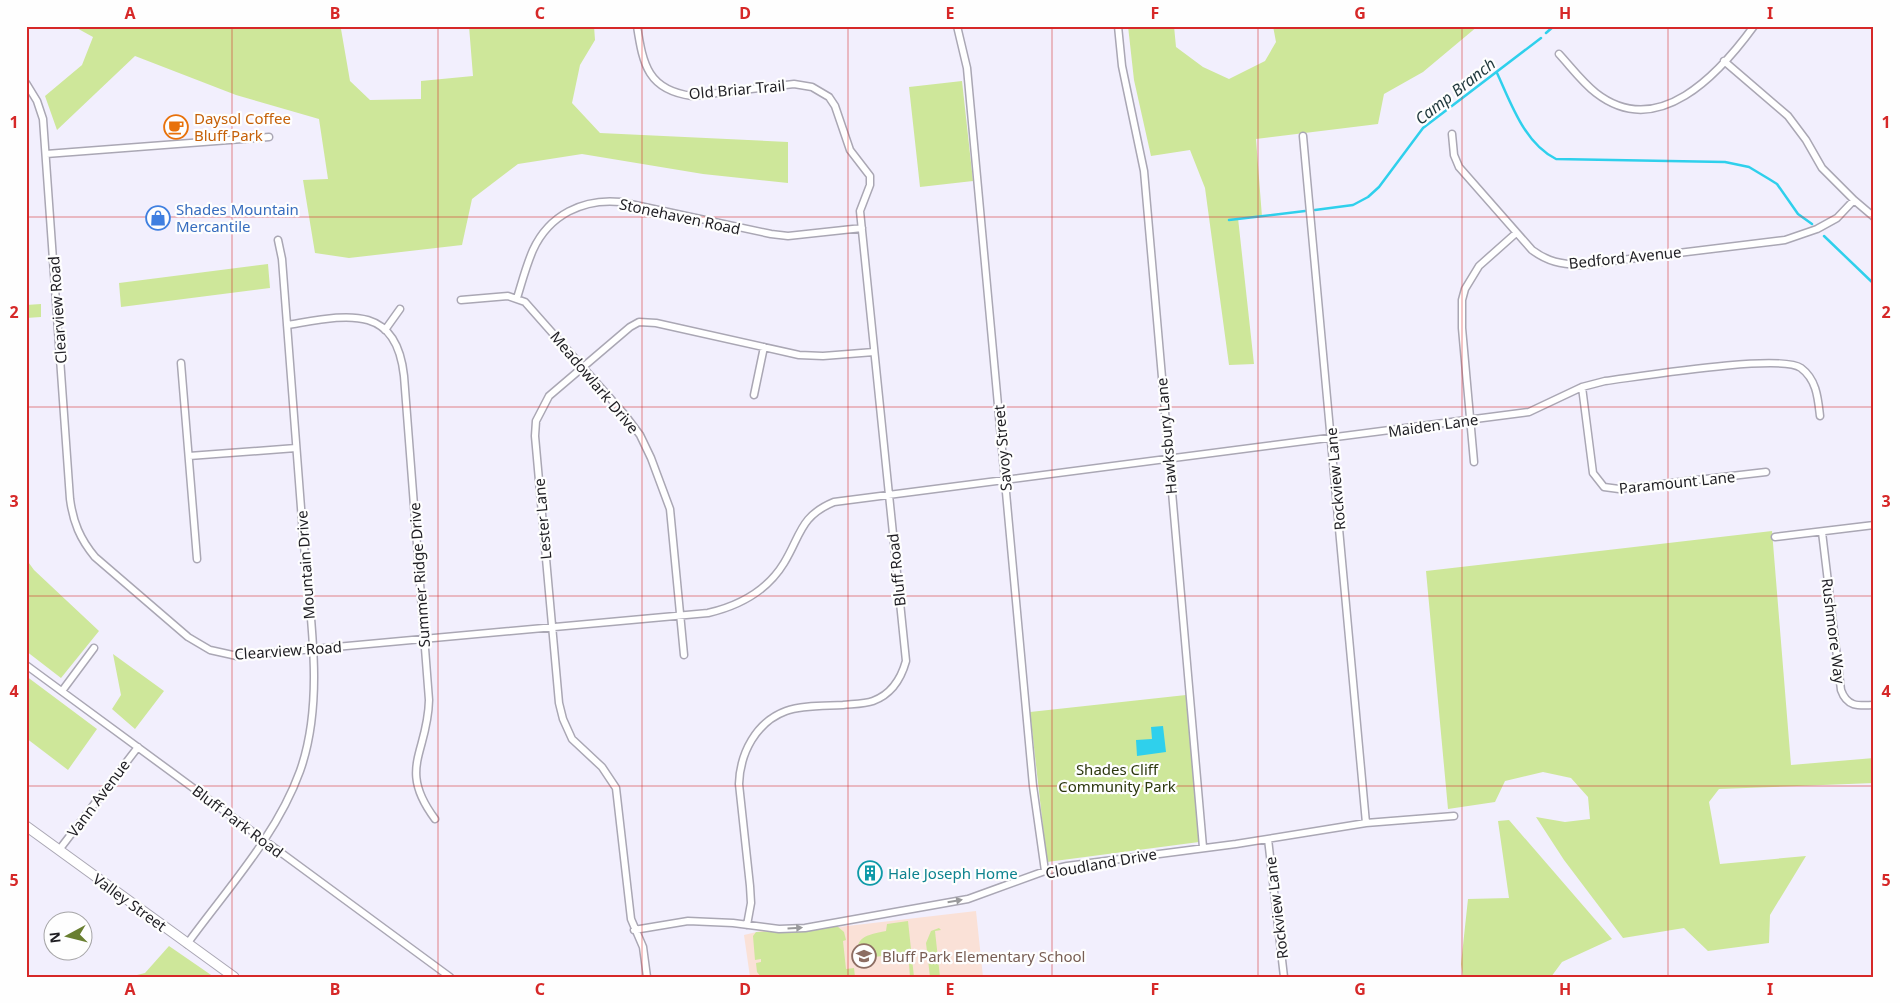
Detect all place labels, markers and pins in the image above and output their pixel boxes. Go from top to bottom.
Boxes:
place label: Daysol Coffee Bluff Park [194,108,291,145]
cafe icon: Daysol Coffee Bluff Park [163,114,189,140]
place label: Shades Mountain Mercantile [176,199,299,236]
shop icon: Shades Mountain Mercantile [145,205,171,231]
building icon: Hale Joseph Home [857,860,883,886]
place label: Hale Joseph Home [888,863,1018,883]
school or university icon: Bluff Park Elementary School [851,943,877,969]
place label: Bluff Park Elementary School [882,946,1085,966]

